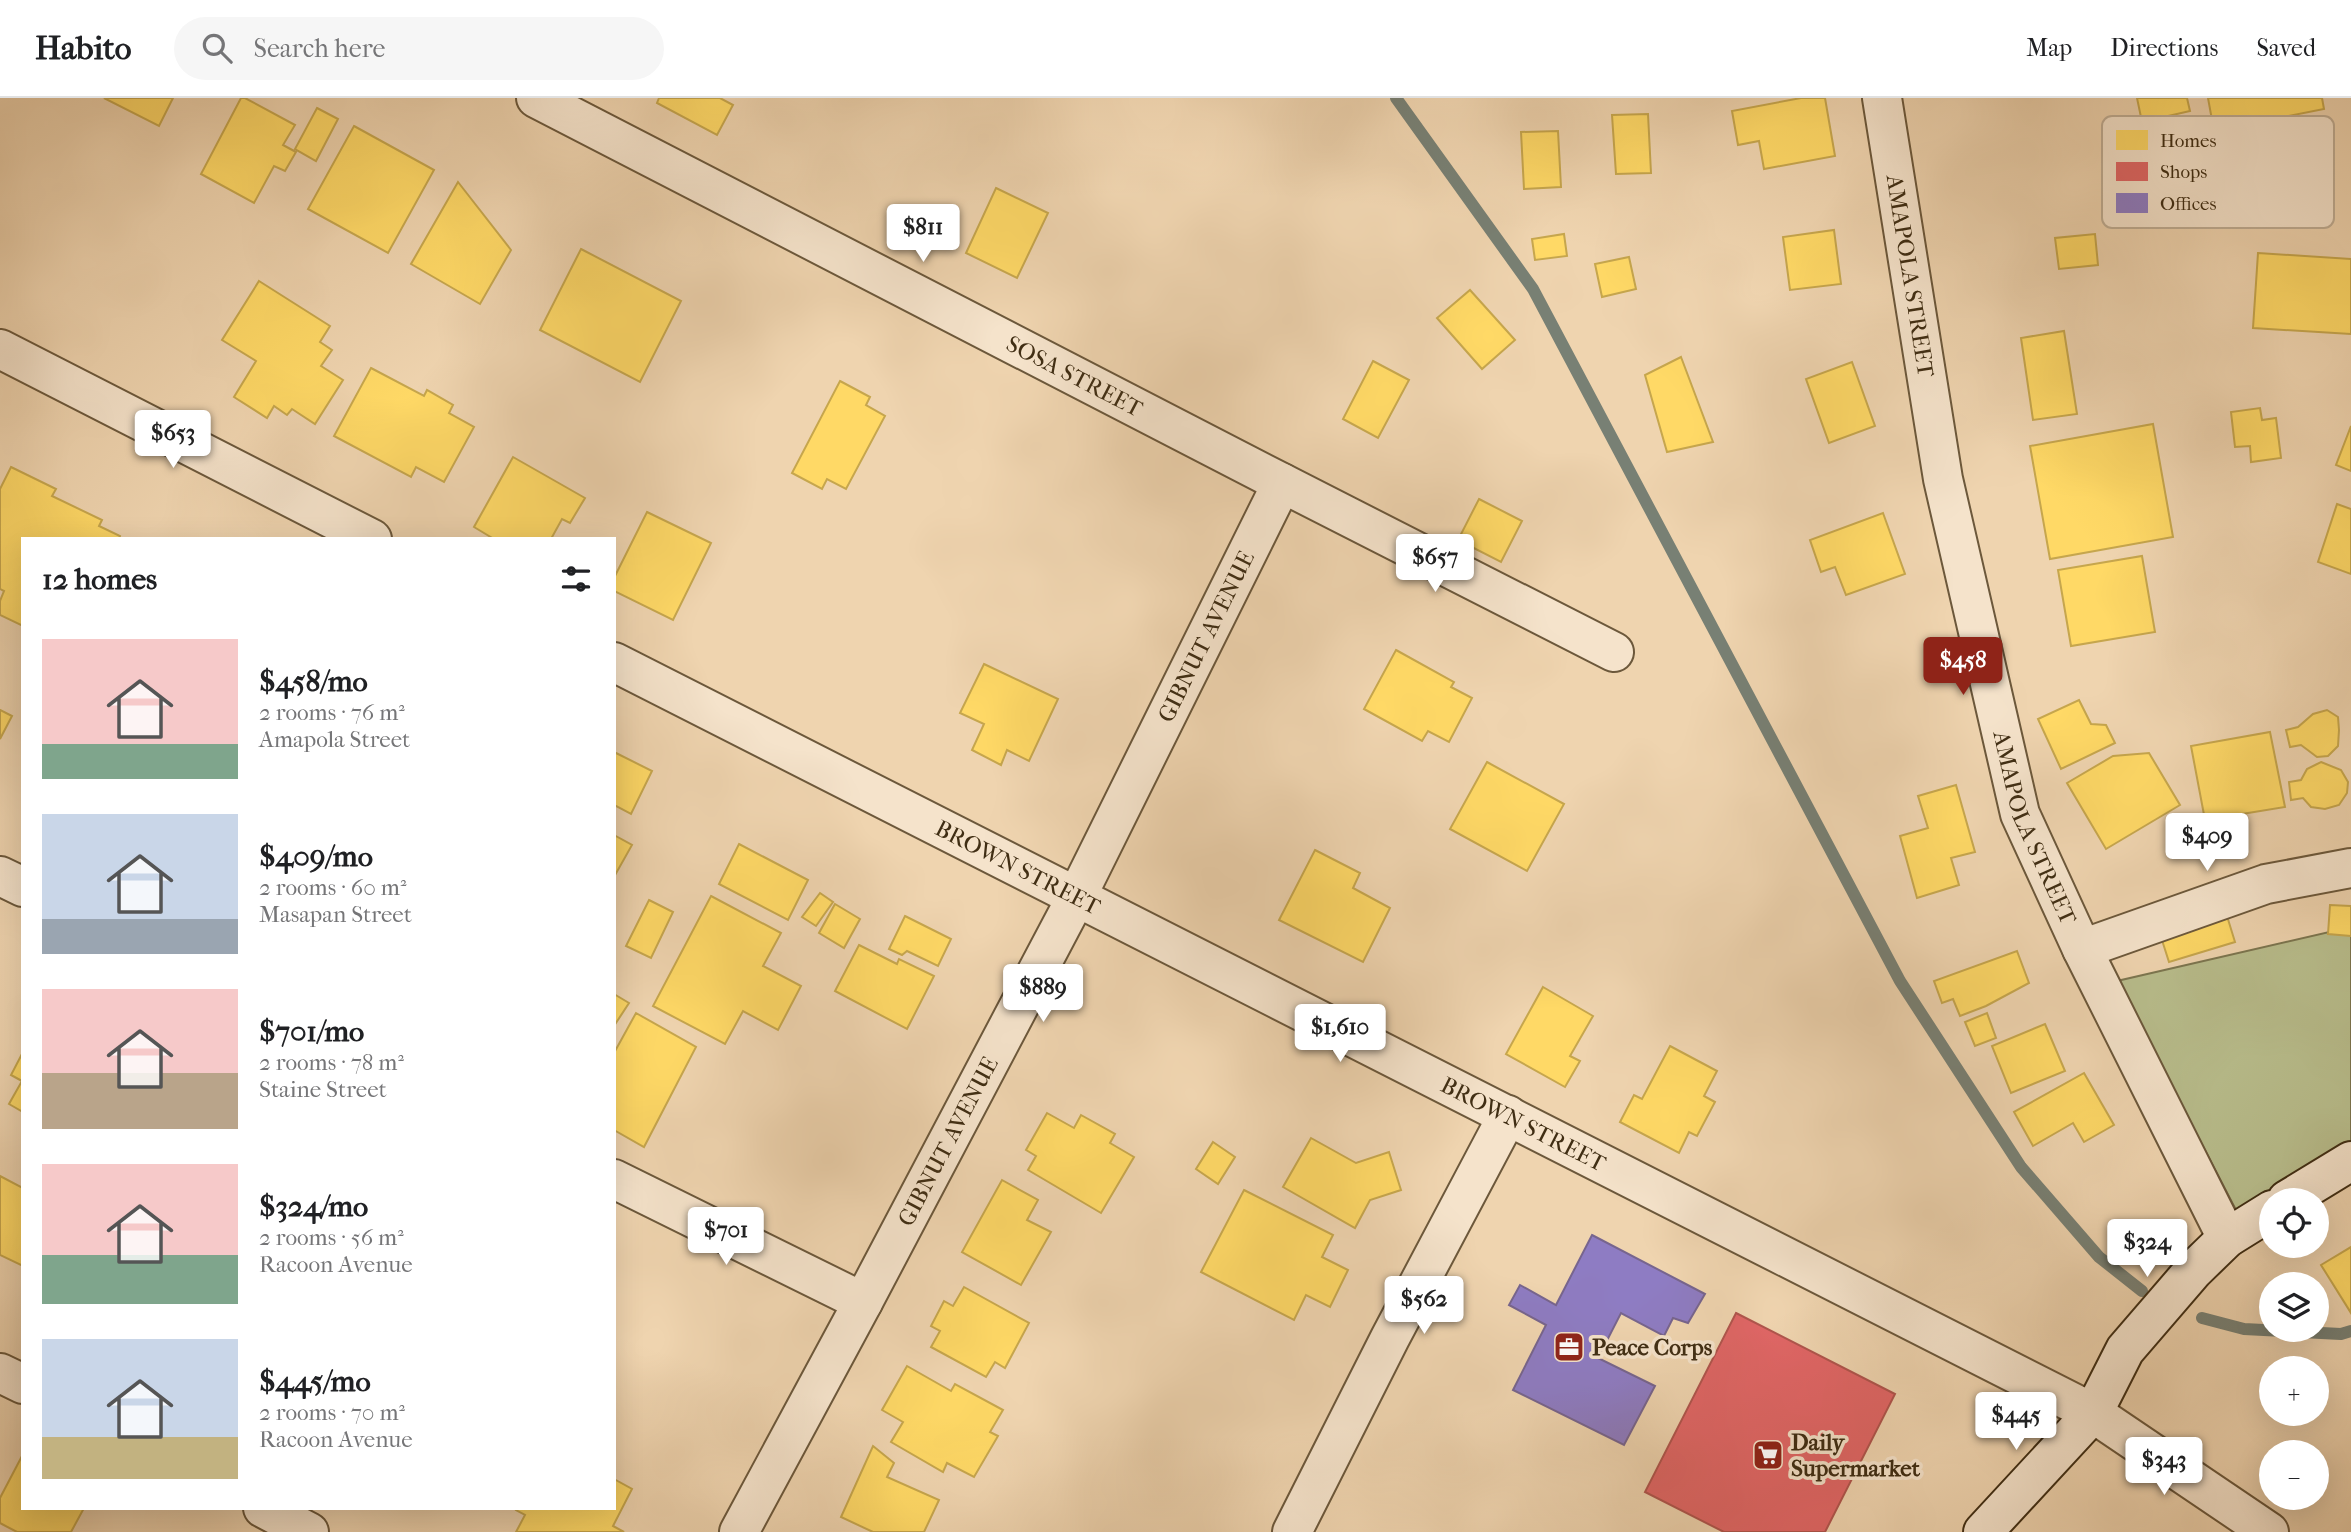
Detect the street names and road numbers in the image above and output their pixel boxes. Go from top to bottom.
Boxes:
street label: AMAPOLA STREET [1881,172,1940,379]
street label: SOSA STREET [1002,330,1148,422]
street label: GIBNUT AVENUE [1152,546,1260,727]
street label: AMAPOLA STREET [1988,727,2082,929]
street label: BROWN STREET [931,814,1105,920]
street label: GIBNUT AVENUE [892,1052,1003,1231]
street label: BROWN STREET [1437,1071,1611,1177]

